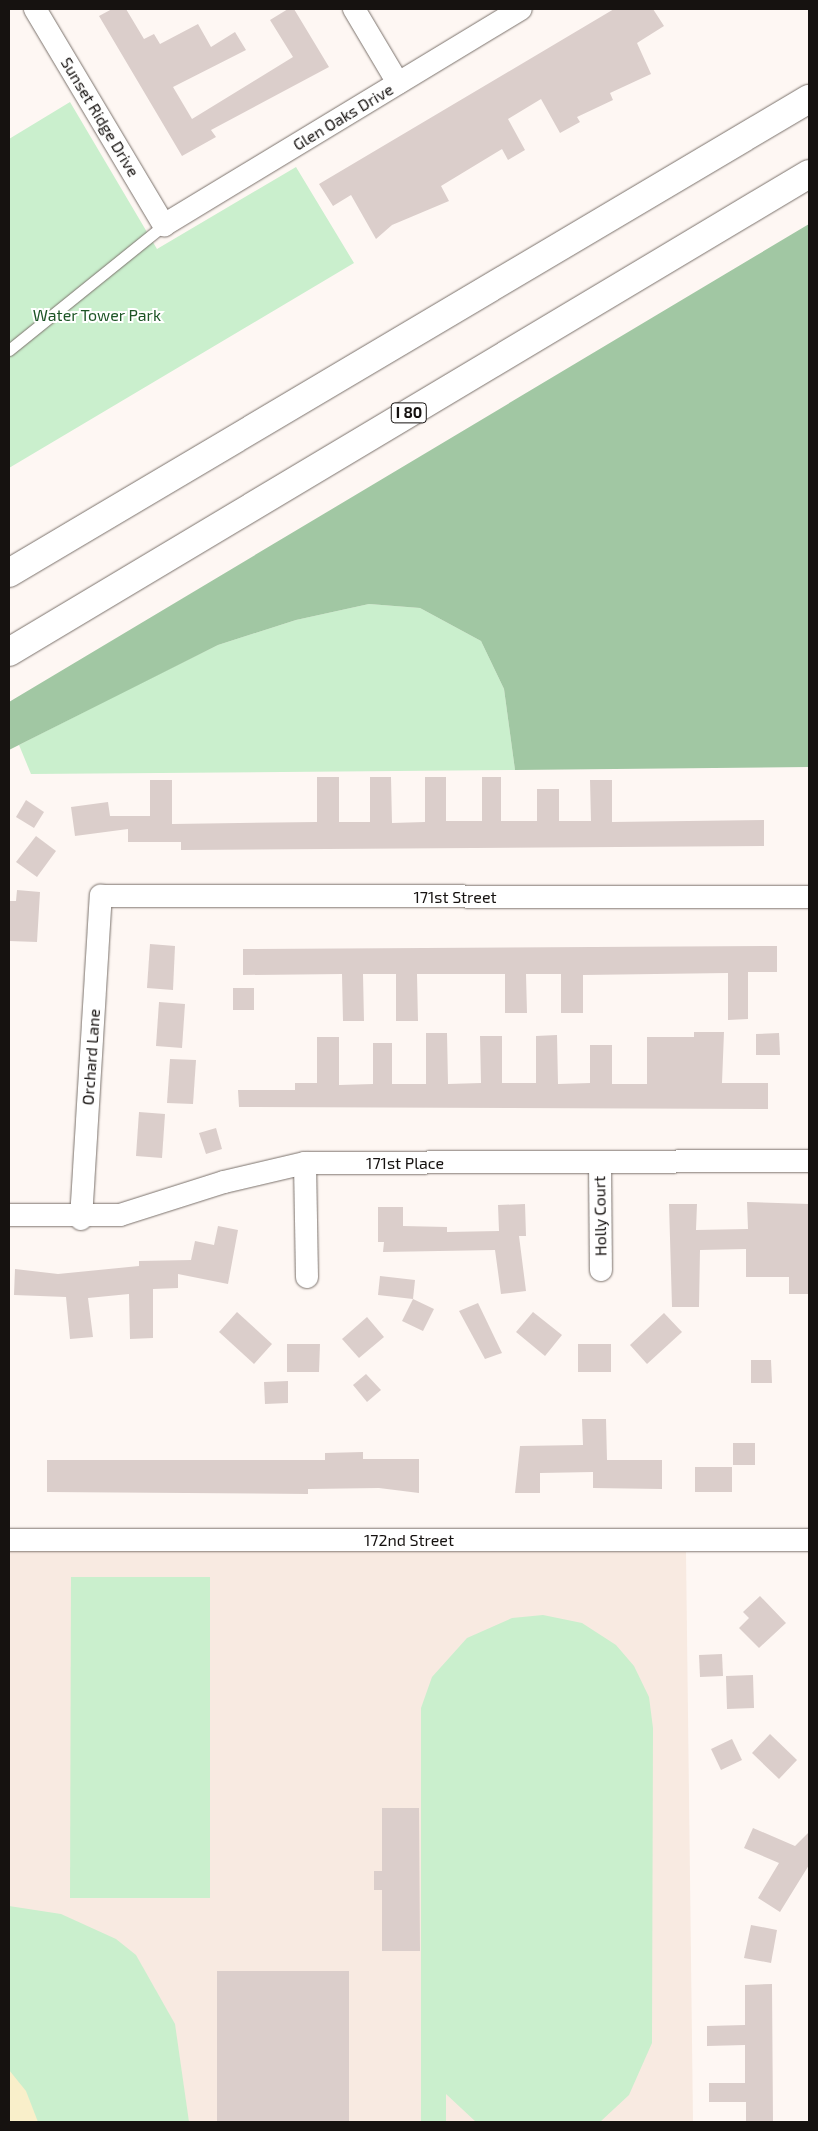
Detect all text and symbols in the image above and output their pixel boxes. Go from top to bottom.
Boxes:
street label: Sunset Ridge Drive [57,54,143,180]
street label: Glen Oaks Drive [289,80,397,154]
park label: Water Tower Park [32,305,162,325]
road number: I 80 [390,400,428,426]
street label: 171st Street [413,887,497,907]
street label: Orchard Lane [78,1008,104,1106]
street label: 171st Place [366,1153,444,1173]
street label: Holly Court [590,1175,610,1257]
street label: 172nd Street [364,1530,454,1550]

